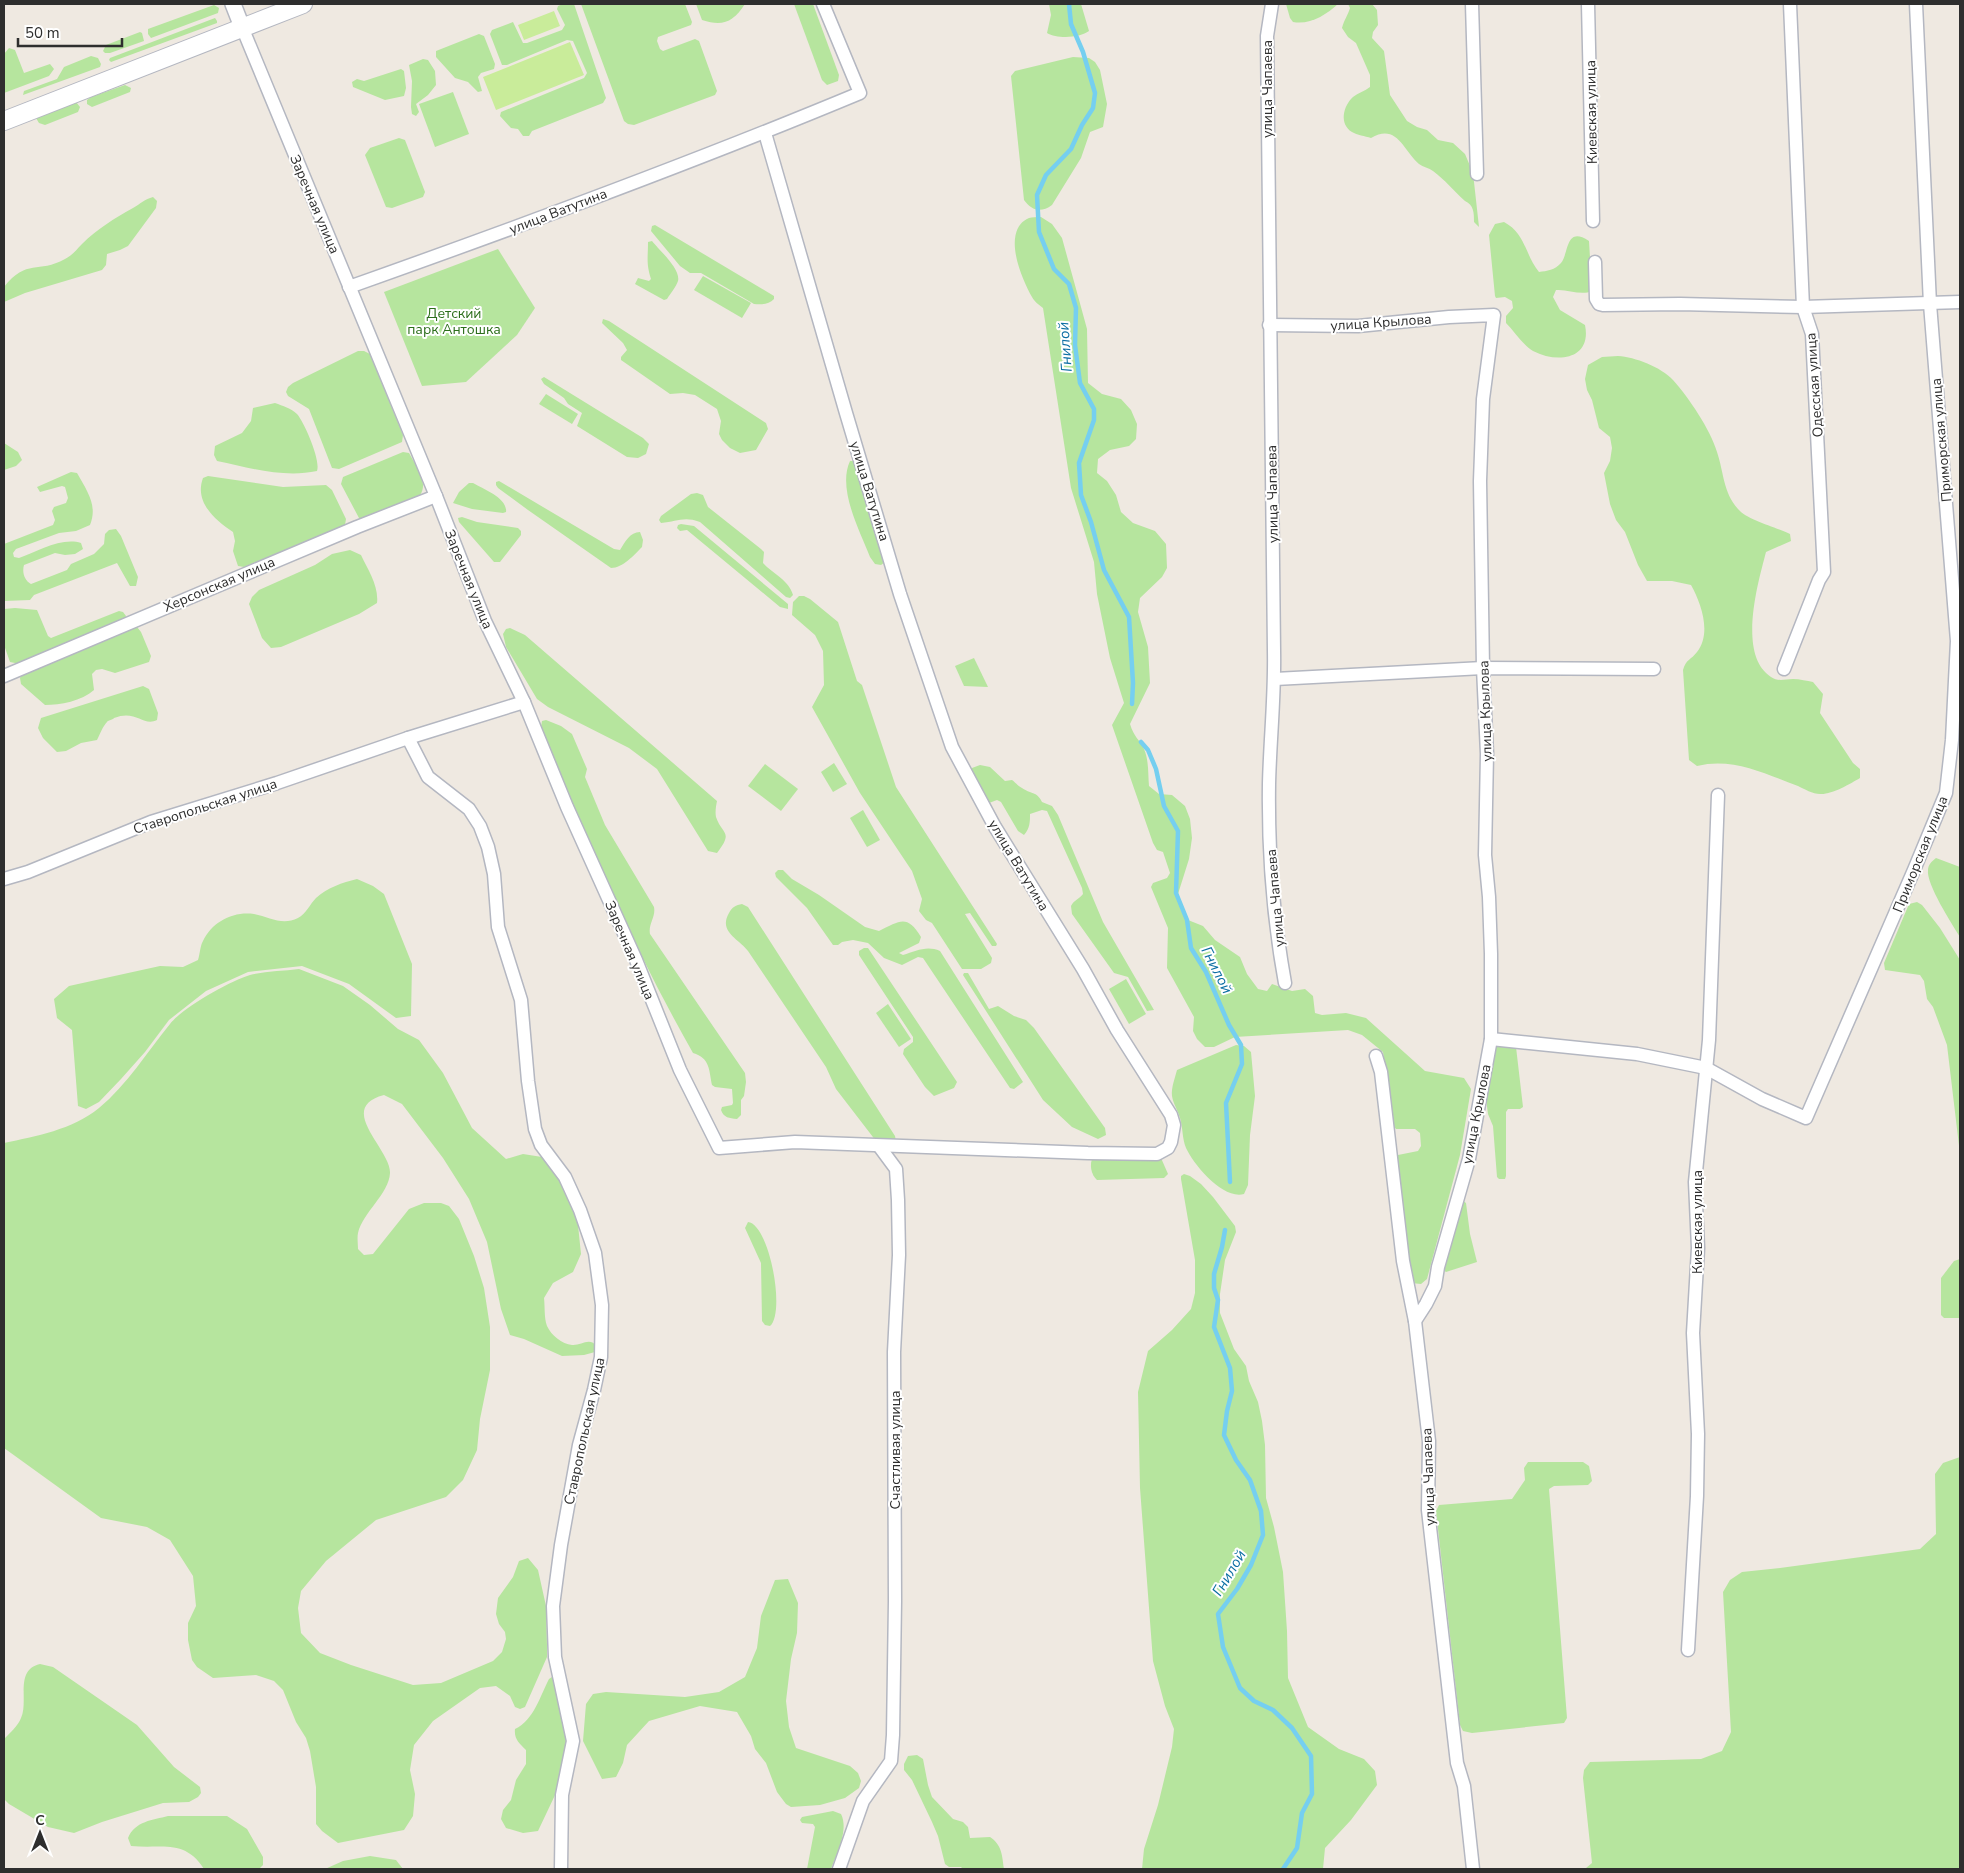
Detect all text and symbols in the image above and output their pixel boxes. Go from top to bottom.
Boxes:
scale bar [18,15,121,47]
text: 50 m [25,23,60,43]
street label: улица Чапаева [1258,40,1277,138]
street label: Киевская улица [1581,60,1602,164]
street label: Заречная улица [285,152,344,257]
street label: улица Ватутина [506,184,610,239]
park label: Детский парк Антошка [407,304,501,339]
street label: улица Крылова [1330,309,1432,336]
water label: Гнилой [1053,321,1077,373]
street label: Одесская улица [1801,332,1828,438]
street label: Приморская улица [1927,377,1956,503]
street label: улица Ватутина [845,439,894,543]
street label: улица Чапаева [1262,445,1283,543]
street label: Заречная улица [440,526,497,632]
street label: Херсонская улица [161,552,278,617]
street label: улица Крылова [1474,660,1497,762]
street label: Ставропольская улица [131,774,280,839]
street label: Приморская улица [1888,793,1953,915]
street label: улица Ватутина [984,816,1053,914]
street label: улица Чапаева [1262,848,1289,948]
street label: Заречная улица [600,898,659,1003]
water label: Гнилой [1197,943,1237,997]
street label: улица Крылова [1457,1063,1495,1166]
street label: Киевская улица [1688,1170,1707,1274]
street label: Ставропольская улица [560,1356,609,1507]
street label: Счастливая улица [886,1390,905,1510]
street label: улица Чапаева [1417,1428,1440,1526]
water label: Гнилой [1207,1546,1251,1600]
north arrow [15,1808,65,1858]
text: С [35,1811,45,1830]

